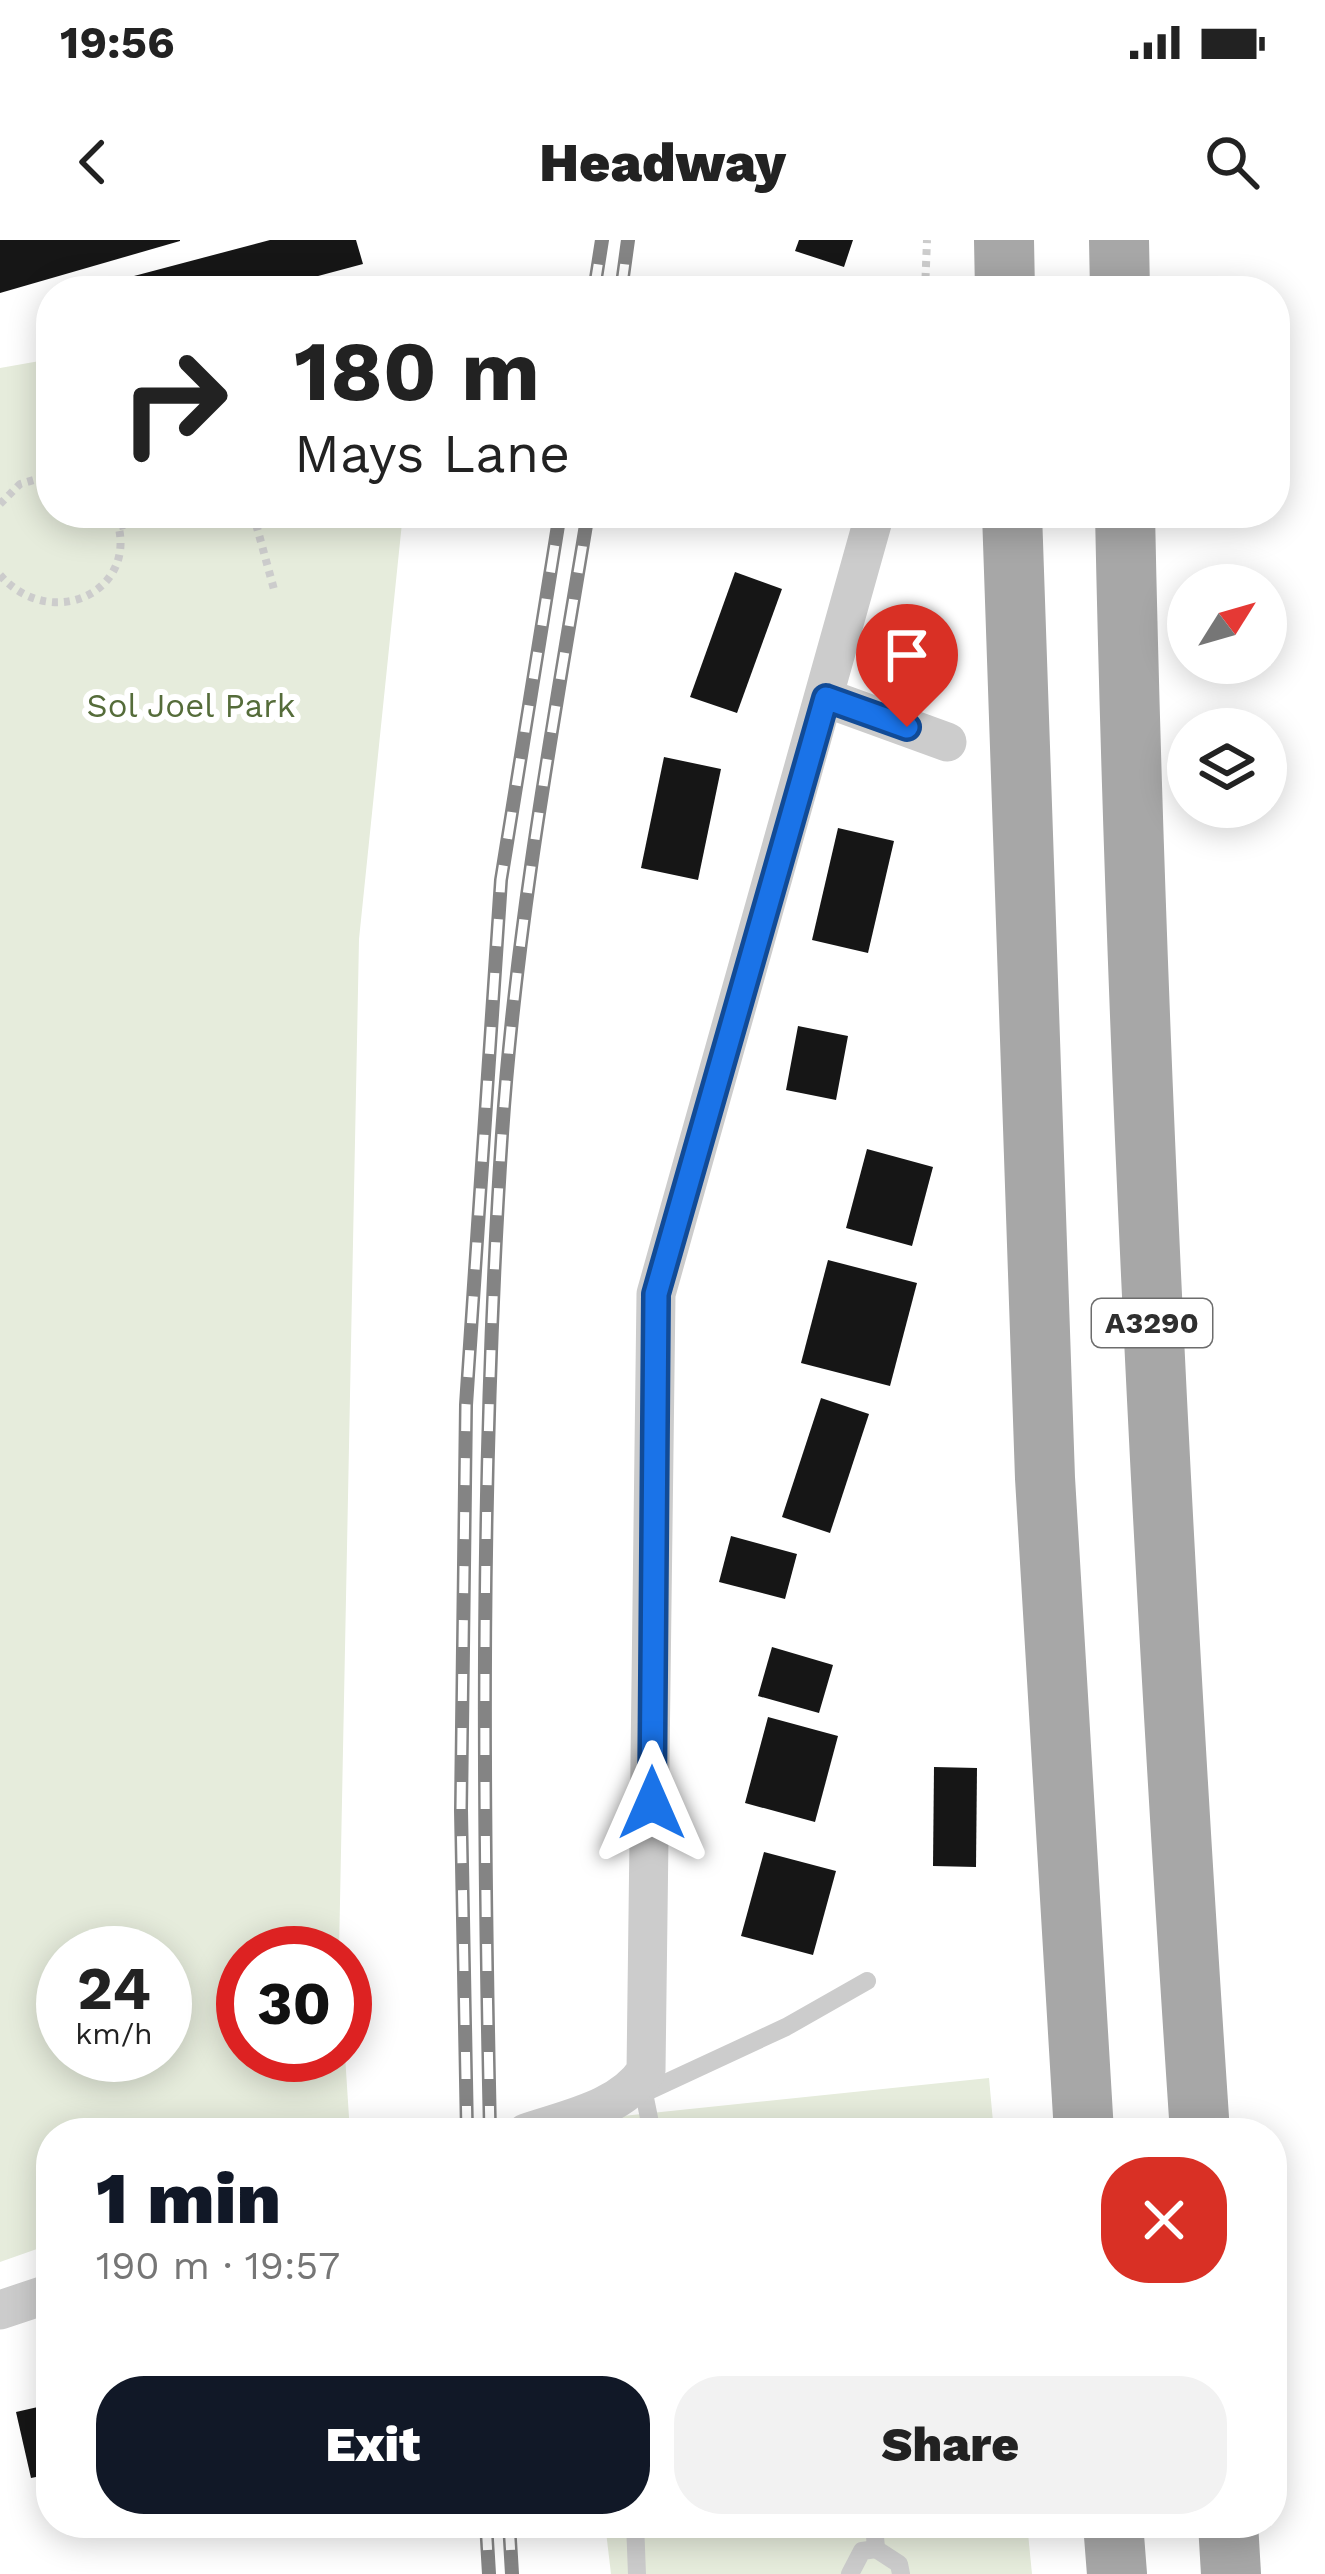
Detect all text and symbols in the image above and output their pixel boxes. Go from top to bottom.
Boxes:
text: 19:56 [60,16,175,69]
icon: back [60,129,126,195]
icon: search [1199,129,1265,195]
text: Headway [539,131,786,194]
text: 180 m [294,322,540,420]
icon: right [96,324,252,480]
text: Mays Lane [294,422,570,485]
north arrow [1167,564,1287,684]
map controls [1167,564,1287,828]
pin [856,604,958,727]
icon: arrive [874,622,940,688]
park label: Sol Joel Park [87,686,295,725]
button: layers [1167,708,1287,828]
road number: A3290 [1092,1299,1212,1347]
position arrow [589,1740,715,1866]
speed limit sign: 30 [216,1926,372,2082]
text: 24 [77,1953,151,2024]
text: km/h [75,2016,153,2051]
text: 1 min [96,2156,281,2240]
button: close [1101,2157,1227,2283]
text: 190 m · 19:57 [96,2243,340,2288]
button: Exit [96,2376,650,2514]
button: Share [674,2376,1227,2514]

